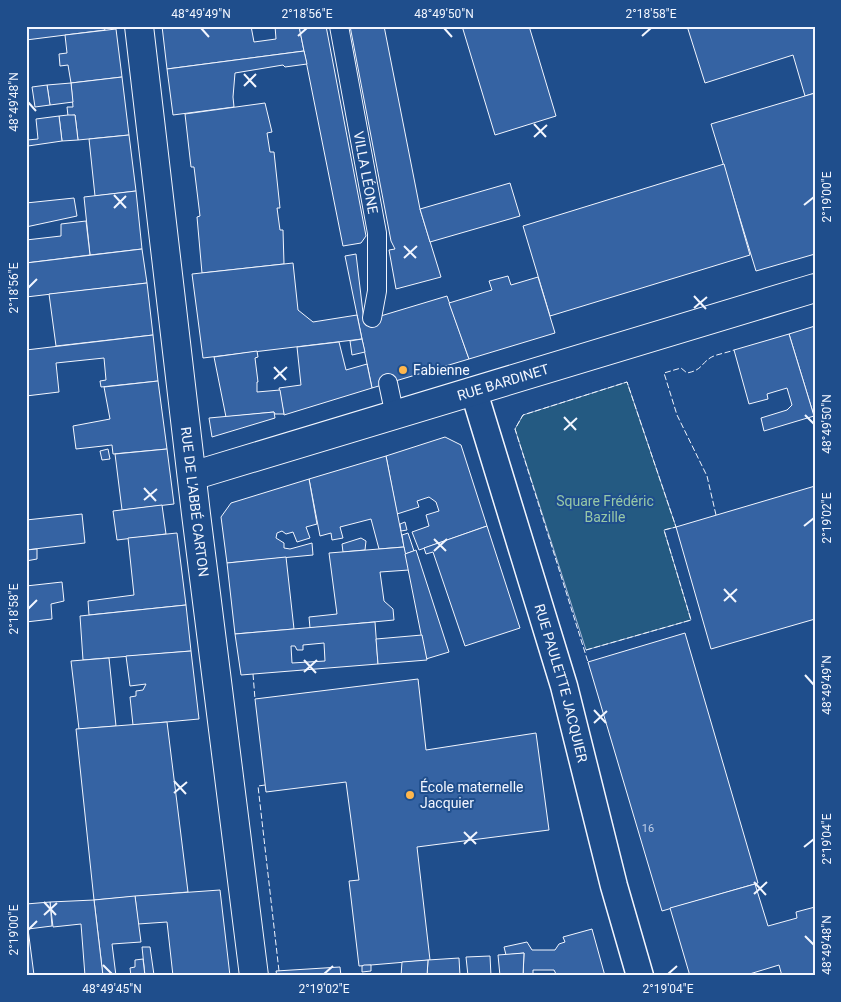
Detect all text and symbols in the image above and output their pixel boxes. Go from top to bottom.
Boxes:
text: 48°49'49"N [171,7,231,21]
text: 2°18'56"E [282,7,333,21]
text: 48°49'50"N [414,7,474,21]
text: 2°18'58"E [626,7,677,21]
text: 48°49'48"N [7,72,21,132]
street label: VILLA LÉONE [350,130,381,215]
text: 2°19'00"E [820,171,834,222]
text: 2°18'56"E [7,262,21,313]
street label: RUE BARDINET [455,361,552,404]
place label: Fabienne [413,362,470,378]
marker: Fabienne [397,364,409,376]
text: 48°49'50"N [820,394,834,454]
street label: RUE DE L'ABBÉ CARTON [178,426,212,578]
text: 2°19'02"E [820,492,834,543]
park label: Square Frédéric Bazille [556,493,654,525]
text: 2°18'58"E [7,583,21,634]
street label: RUE PAULETTE JACQUIER [531,602,591,764]
text: 48°49'49"N [820,655,834,715]
place label: École maternelle Jacquier [420,778,523,811]
marker: École maternelle Jacquier [404,789,416,801]
text: 2°19'04"E [820,813,834,864]
house number: 16 [642,822,654,835]
text: 2°19'00"E [7,904,21,955]
text: 48°49'48"N [820,915,834,975]
text: 48°49'45"N [82,982,142,996]
text: 2°19'02"E [299,982,350,996]
text: 2°19'04"E [643,982,694,996]

